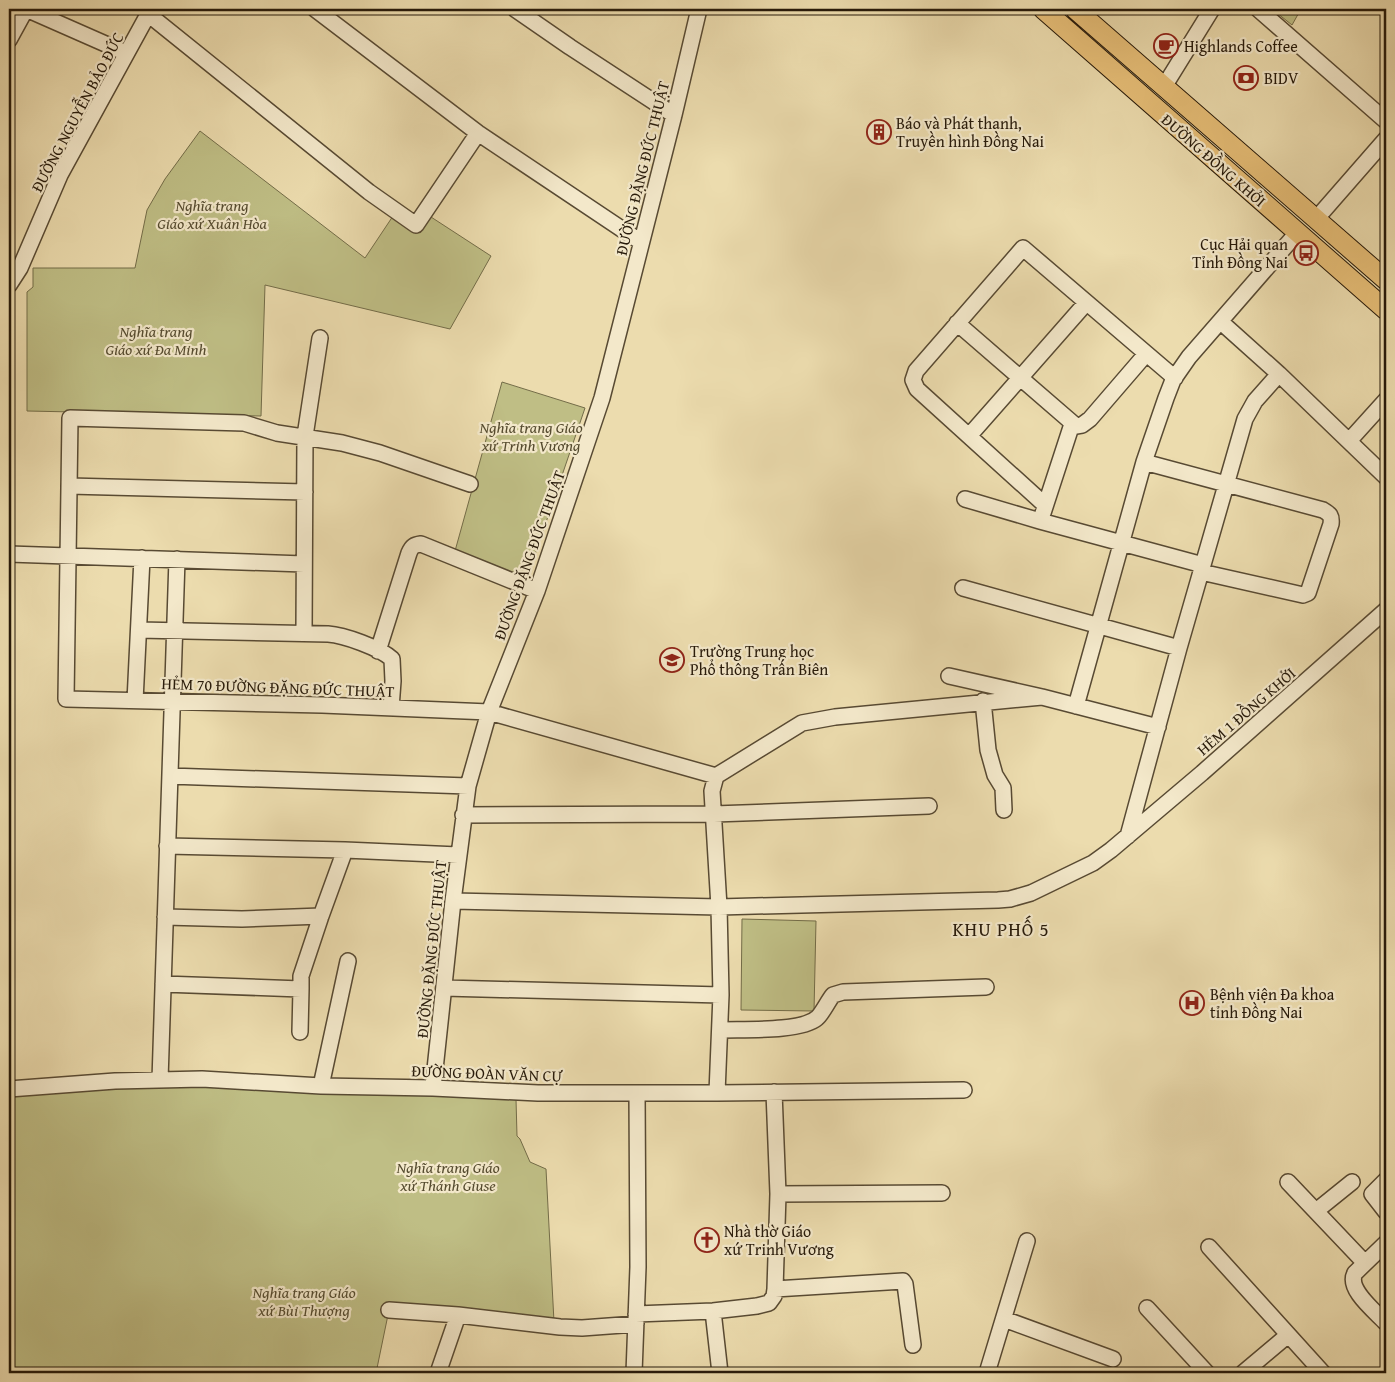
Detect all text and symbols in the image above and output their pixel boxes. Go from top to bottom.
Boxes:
street label: ĐƯỜNG NGUYỄN BẢO ĐỨC [25,28,129,196]
cafe icon: Highlands Coffee [1153,33,1179,59]
place label: Highlands Coffee [1184,34,1298,58]
bank icon: BIDV [1233,65,1259,91]
place label: BIDV [1264,66,1299,90]
street label: ĐƯỜNG ĐẶNG ĐỨC THUẬT [609,78,675,258]
street label: ĐƯỜNG ĐỒNG KHỞI [1156,107,1272,212]
place label: Báo và Phát thanh, Truyền hình Đồng Nai [896,111,1045,153]
building icon: Báo và Phát thanh, Truyền hình Đồng Nai [866,119,892,145]
park label: Nghĩa trang Giáo xứ Xuân Hòa [157,193,267,235]
place label: Cục Hải quan Tỉnh Đồng Nai [1192,232,1289,274]
bus stop icon: Cục Hải quan Tỉnh Đồng Nai [1293,240,1319,266]
park label: Nghĩa trang Giáo xứ Đa Minh [105,319,207,361]
park label: Nghĩa trang Giáo xứ Trinh Vương [478,415,583,457]
street label: ĐƯỜNG ĐẶNG ĐỨC THUẬT [487,467,571,643]
place label: Trường Trung học Phổ thông Trấn Biên [690,639,828,681]
school or university icon: Trường Trung học Phổ thông Trấn Biên [659,647,685,673]
street label: HẺM 1 ĐỒNG KHỞI [1191,660,1301,761]
street label: HẺM 70 ĐƯỜNG ĐẶNG ĐỨC THUẬT [161,671,395,703]
street label: ĐƯỜNG ĐẶNG ĐỨC THUẬT [410,859,452,1039]
district label: KHU PHỐ 5 [952,915,1050,943]
place label: Bệnh viện Đa khoa tỉnh Đồng Nai [1210,982,1335,1024]
hospital icon: Bệnh viện Đa khoa tỉnh Đồng Nai [1179,990,1205,1016]
street label: ĐƯỜNG ĐOÀN VĂN CỰ [411,1058,564,1088]
park label: Nghĩa trang Giáo xứ Thánh Giuse [395,1155,500,1197]
place label: Nhà thờ Giáo xứ Trinh Vương [724,1219,834,1261]
church icon: Nhà thờ Giáo xứ Trinh Vương [694,1227,720,1253]
park label: Nghĩa trang Giáo xứ Bùi Thượng [251,1280,356,1322]

